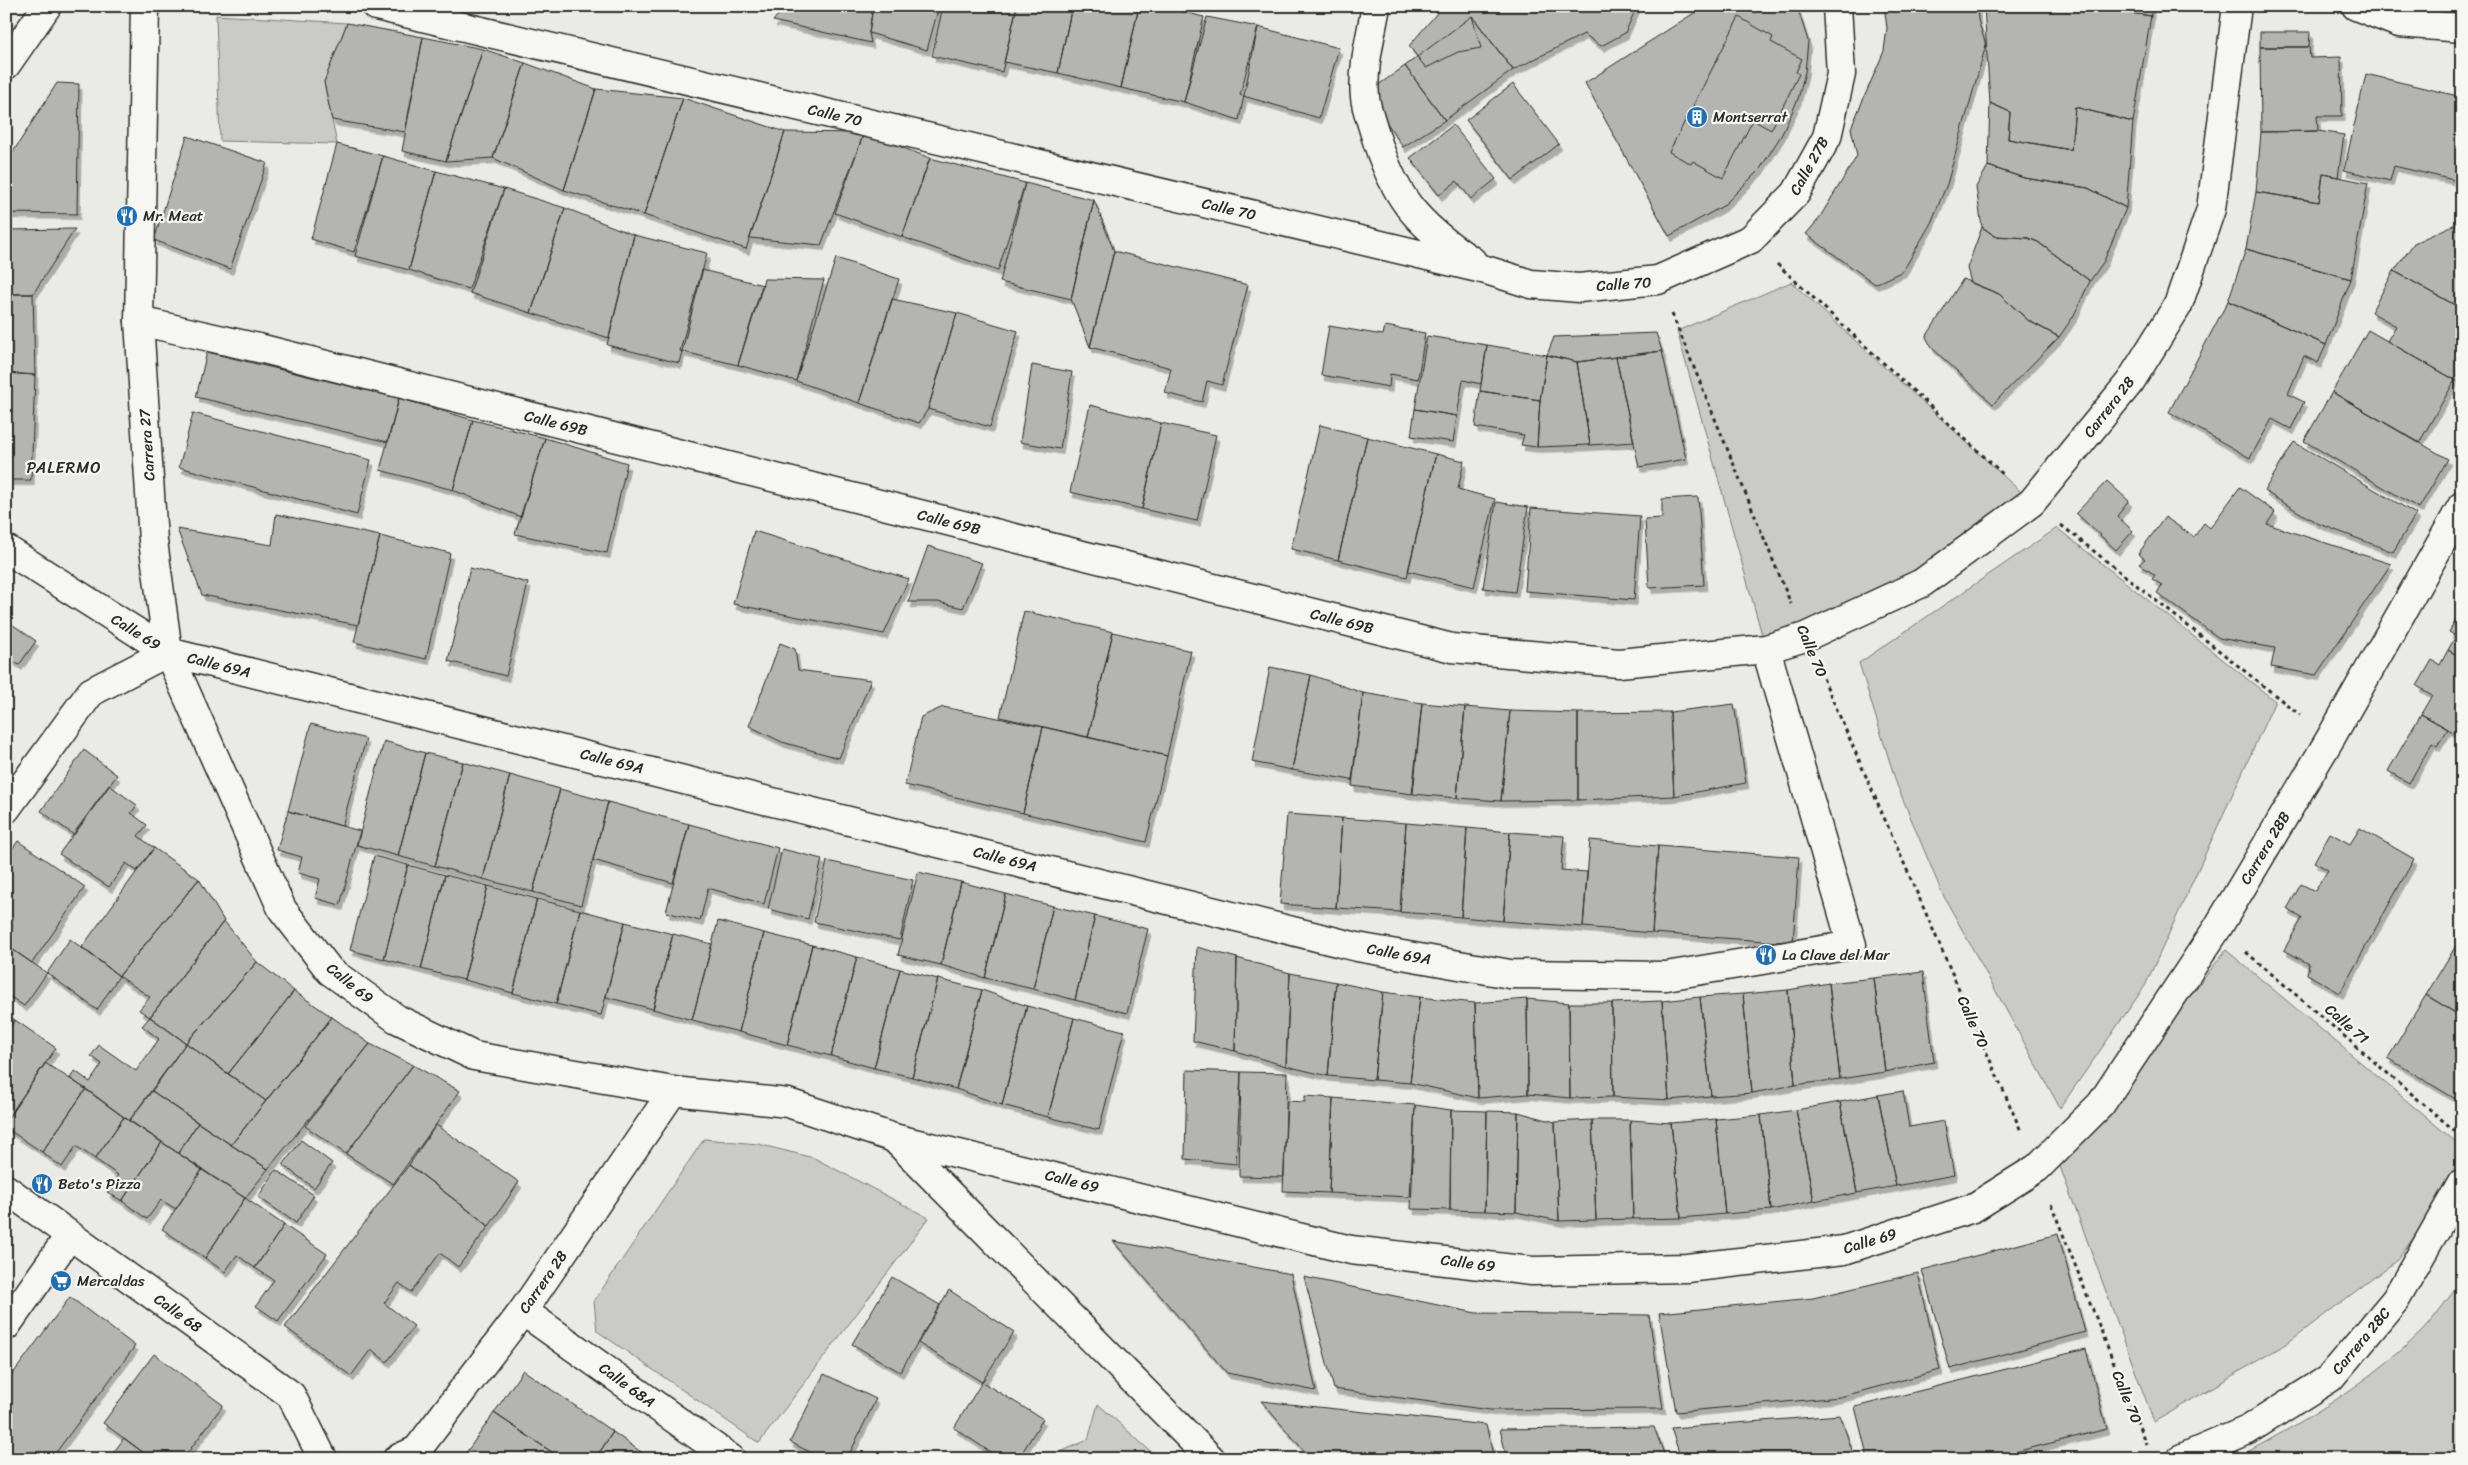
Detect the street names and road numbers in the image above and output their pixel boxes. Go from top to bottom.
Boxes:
street label: Calle 70 [805,96,865,134]
street label: Calle 27B [1782,131,1836,200]
street label: Calle 70 [1199,190,1259,228]
street label: Calle 70 [1596,269,1652,299]
street label: Carrera 28 [2077,371,2141,443]
street label: Calle 69B [522,403,591,444]
street label: Carrera 27 [131,407,162,482]
street label: Calle 69B [915,502,984,543]
street label: Calle 69B [1308,601,1377,642]
street label: Calle 69 [106,606,166,658]
street label: Calle 70 [1789,621,1835,681]
street label: Calle 69A [185,645,253,685]
street label: Calle 69A [578,741,646,781]
street label: Carrera 28B [2233,806,2297,890]
street label: Calle 69A [971,839,1039,879]
street label: Calle 69A [1365,936,1433,972]
street label: Calle 69 [321,956,379,1010]
street label: Calle 70 [1950,992,1996,1052]
street label: Calle 71 [2319,997,2375,1051]
street label: Calle 69 [1042,1162,1102,1200]
street label: Calle 69 [1840,1221,1900,1261]
street label: Carrera 28 [512,1245,574,1319]
street label: Calle 69 [1439,1247,1497,1279]
street label: Calle 68 [148,1286,208,1340]
street label: Carrera 28C [2325,1301,2398,1381]
street label: Calle 68A [593,1356,661,1414]
street label: Calle 70 [2105,1367,2149,1427]

